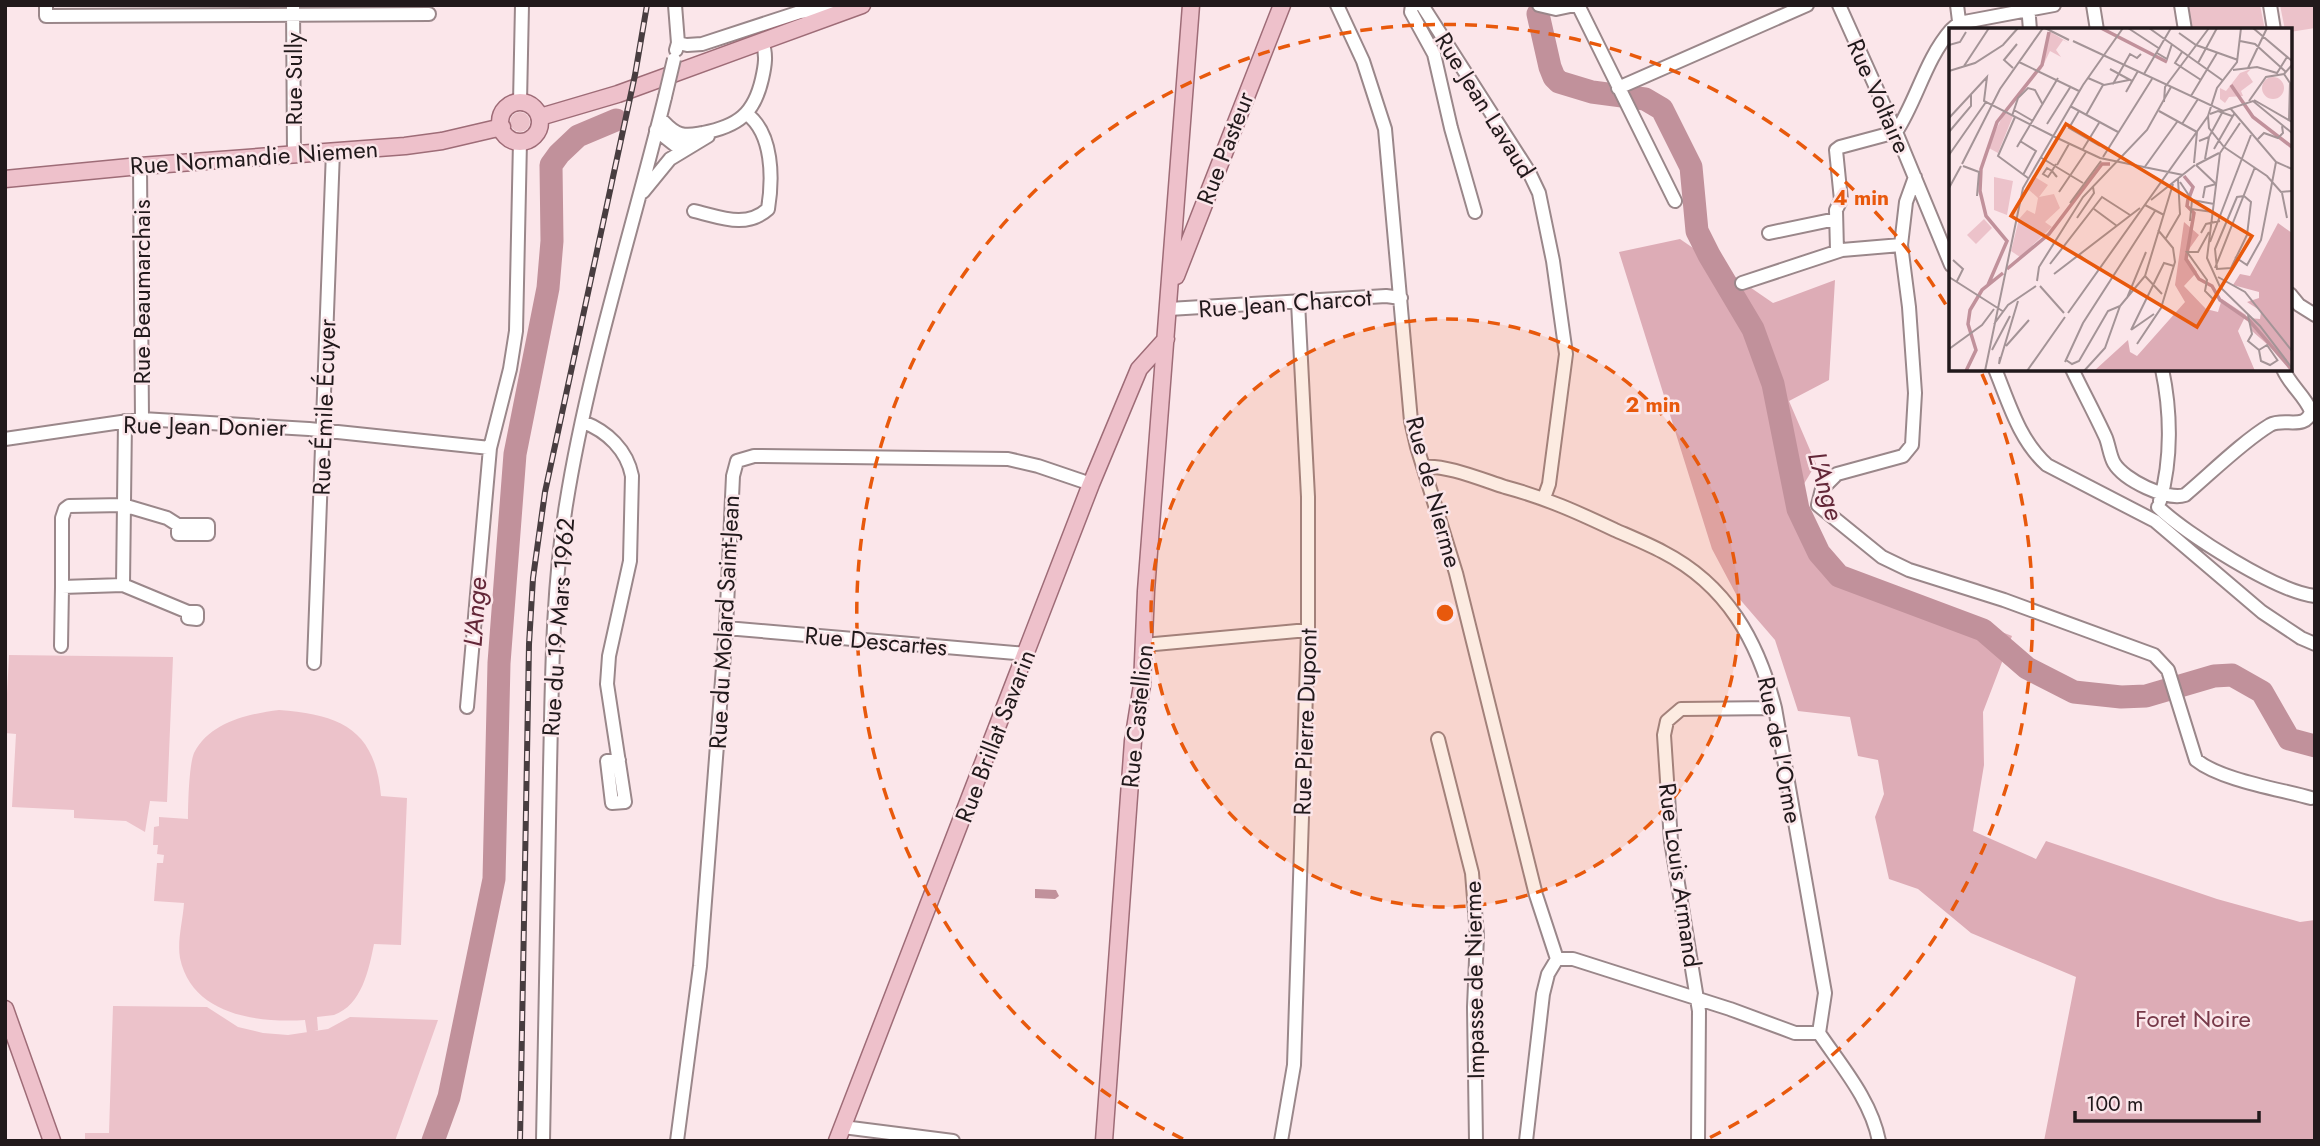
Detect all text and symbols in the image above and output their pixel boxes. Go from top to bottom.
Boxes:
street label: Rue Jean Lavaud [1426,25,1544,185]
inset map [1949,28,2292,371]
street label: Rue Sully [276,32,311,125]
street label: Rue Voltaire [1838,33,1920,159]
street label: Rue Pasteur [1187,86,1263,209]
street label: Rue Normandie Niemen [129,131,379,183]
text: 4 min [1833,183,1889,213]
street label: Rue Beaumarchais [124,199,159,385]
street label: Rue Jean Charcot [1197,279,1373,327]
street label: Rue Émile Écuyer [303,317,345,496]
text: 2 min [1625,390,1681,420]
street label: Rue Jean Donier [123,407,288,445]
street label: Rue de Nierme [1397,412,1471,572]
water label: L'Ange [1798,447,1854,525]
street label: Rue du Molard Saint-Jean [700,494,748,750]
street label: Rue du 19 Mars 1962 [533,516,583,738]
water label: L'Ange [454,576,496,648]
centre of rings [1433,601,1457,625]
street label: Rue Descartes [803,617,949,665]
street label: Rue Pierre Dupont [1284,628,1326,816]
street label: Rue Castellion [1112,642,1162,790]
street label: Rue Brillat Savarin [946,644,1044,828]
street label: Rue de l'Orme [1749,674,1811,826]
street label: Rue Louis Armand [1650,781,1710,969]
street label: Impasse de Nierme [1455,880,1493,1080]
park label: Foret Noire [2135,1001,2251,1036]
scale bar [2075,1080,2259,1124]
text: 100 m [2086,1089,2143,1119]

